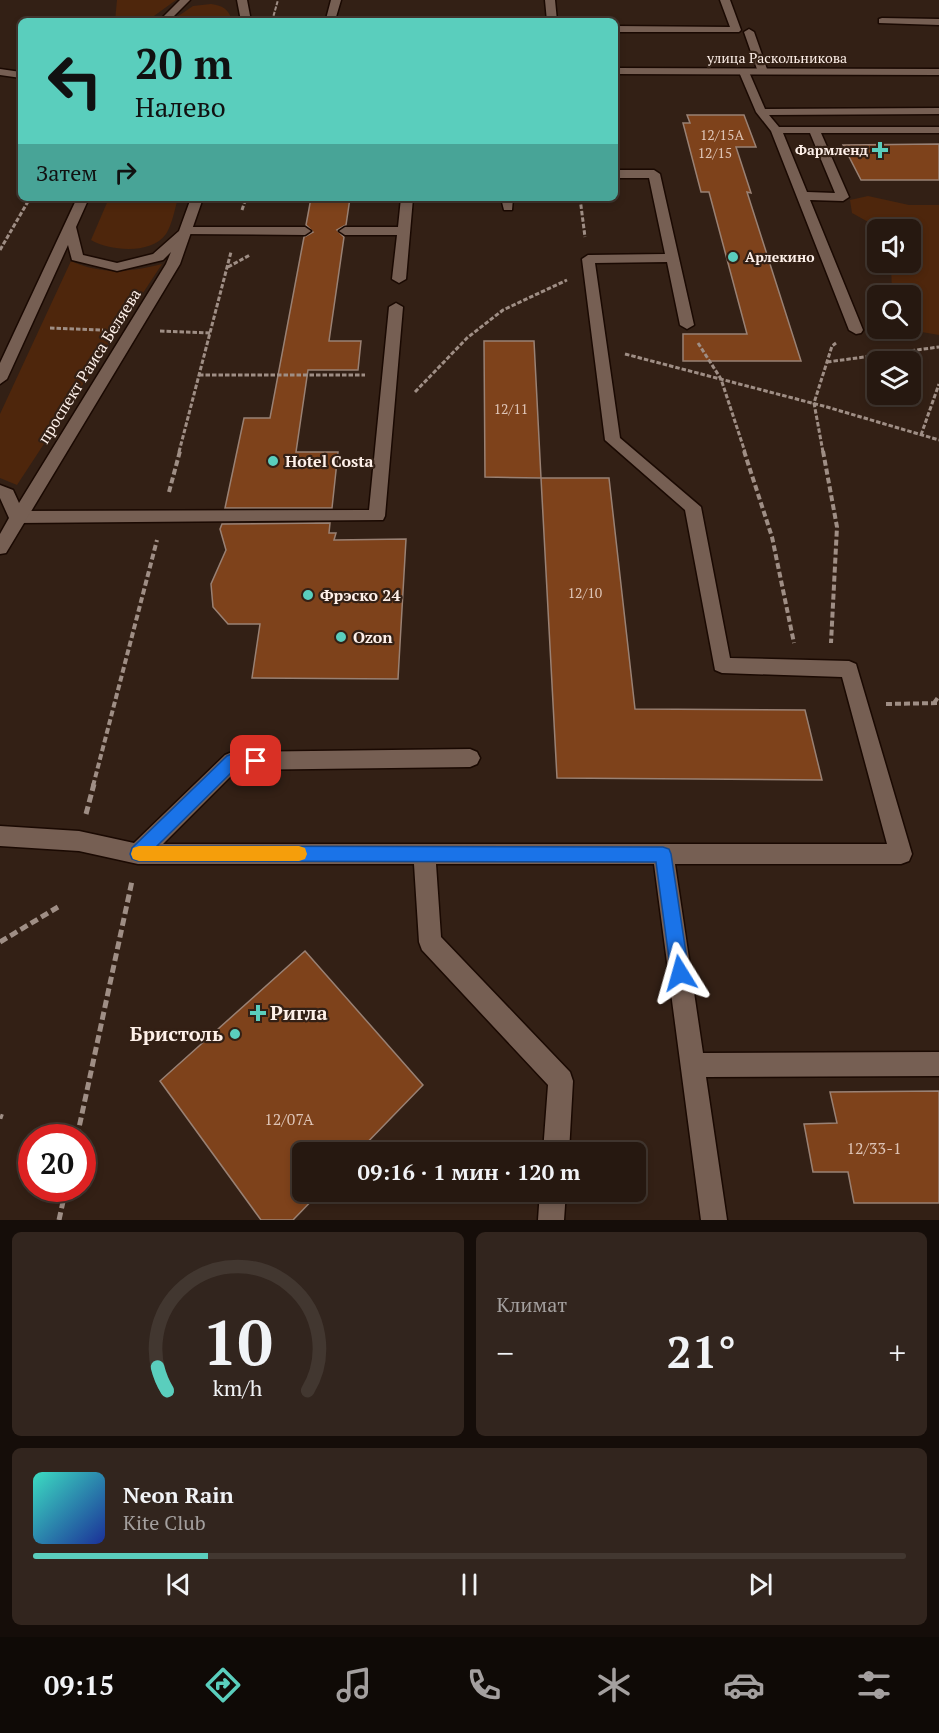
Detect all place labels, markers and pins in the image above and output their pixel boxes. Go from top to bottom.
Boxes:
place label: Фармленд [795,140,869,159]
marker: Фармленд [873,143,887,157]
place label: Арлекино [745,247,815,266]
marker: Арлекино [726,250,740,264]
place label: Hotel Costa [285,450,374,472]
marker: Hotel Costa [266,454,280,468]
place label: Фрэско 24 [320,584,400,606]
marker: Фрэско 24 [301,588,315,602]
place label: Ozon [353,626,393,648]
marker: Ozon [334,630,348,644]
pin [230,735,281,786]
place label: Ригла [270,999,328,1026]
marker: Ригла [251,1006,265,1020]
place label: Бристоль [130,1020,223,1047]
marker: Бристоль [228,1027,242,1041]

